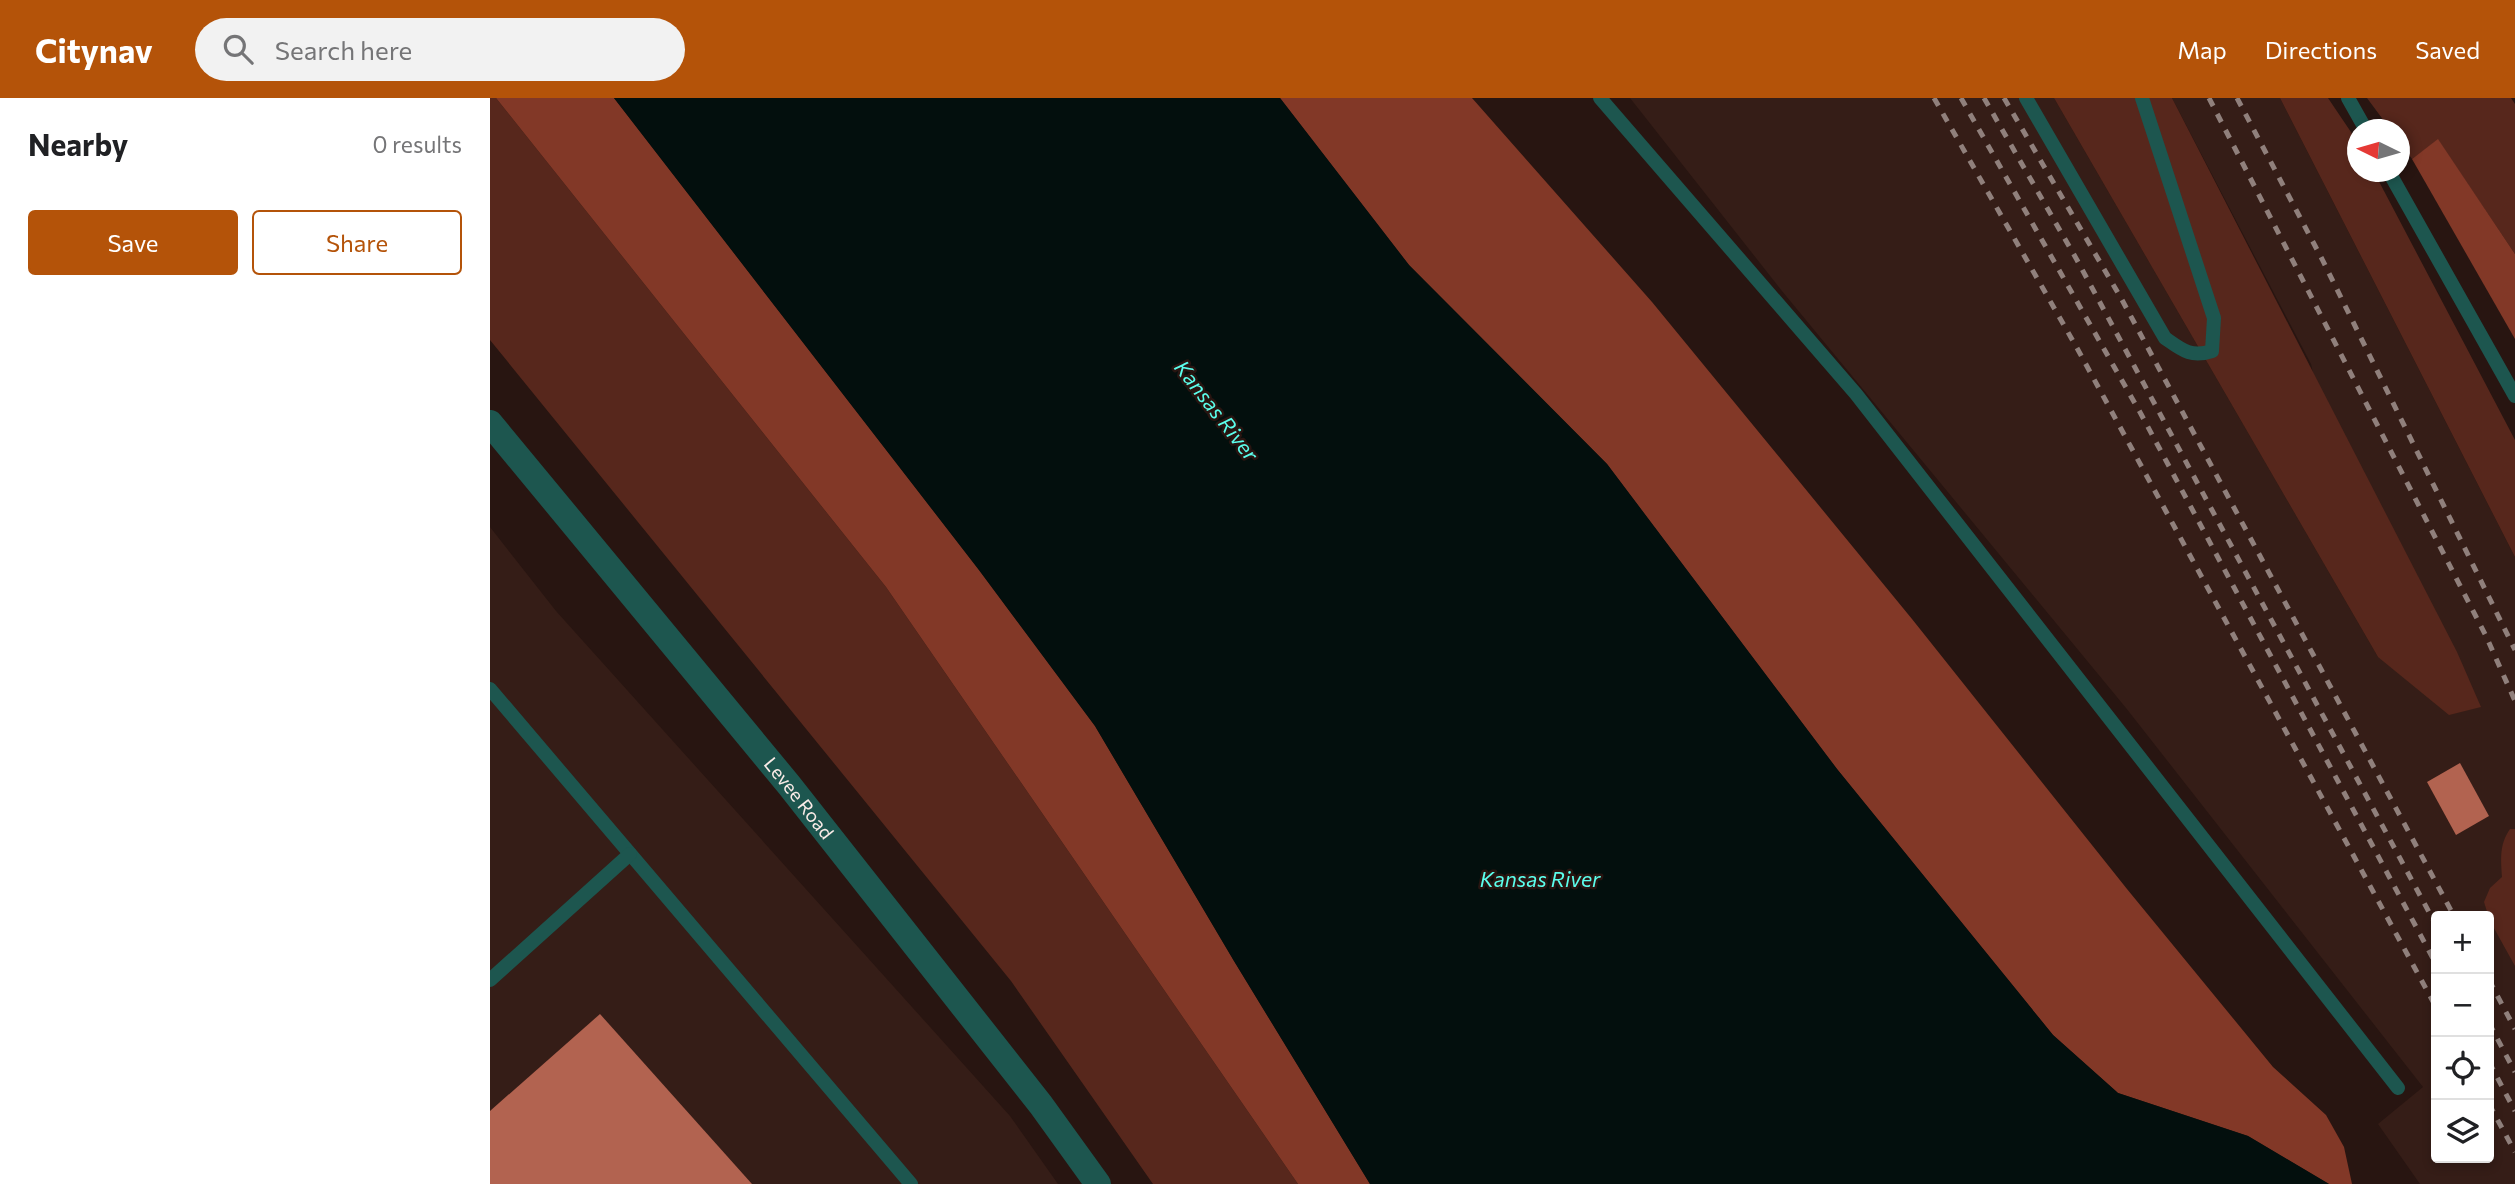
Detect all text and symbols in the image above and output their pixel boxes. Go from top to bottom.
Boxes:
search box [195,18,685,81]
text: Citynav [35,29,153,70]
icon: search [219,30,257,68]
text: Search here [275,34,412,65]
text: Map [2177,35,2227,64]
text: Directions [2265,35,2377,64]
text: Saved [2415,35,2480,64]
north arrow [2347,119,2410,182]
text: Nearby [28,125,128,162]
text: 0 results [373,130,462,158]
button: Save [28,210,238,275]
button: Share [252,210,462,275]
water label: Kansas River [1170,355,1265,466]
street label: Levee Road [760,752,839,843]
water label: Kansas River [1480,866,1601,891]
map controls [2431,911,2494,1163]
button: + [2431,911,2494,974]
button: − [2431,974,2494,1037]
button: locate [2431,1037,2494,1100]
button: layers [2431,1100,2494,1163]

